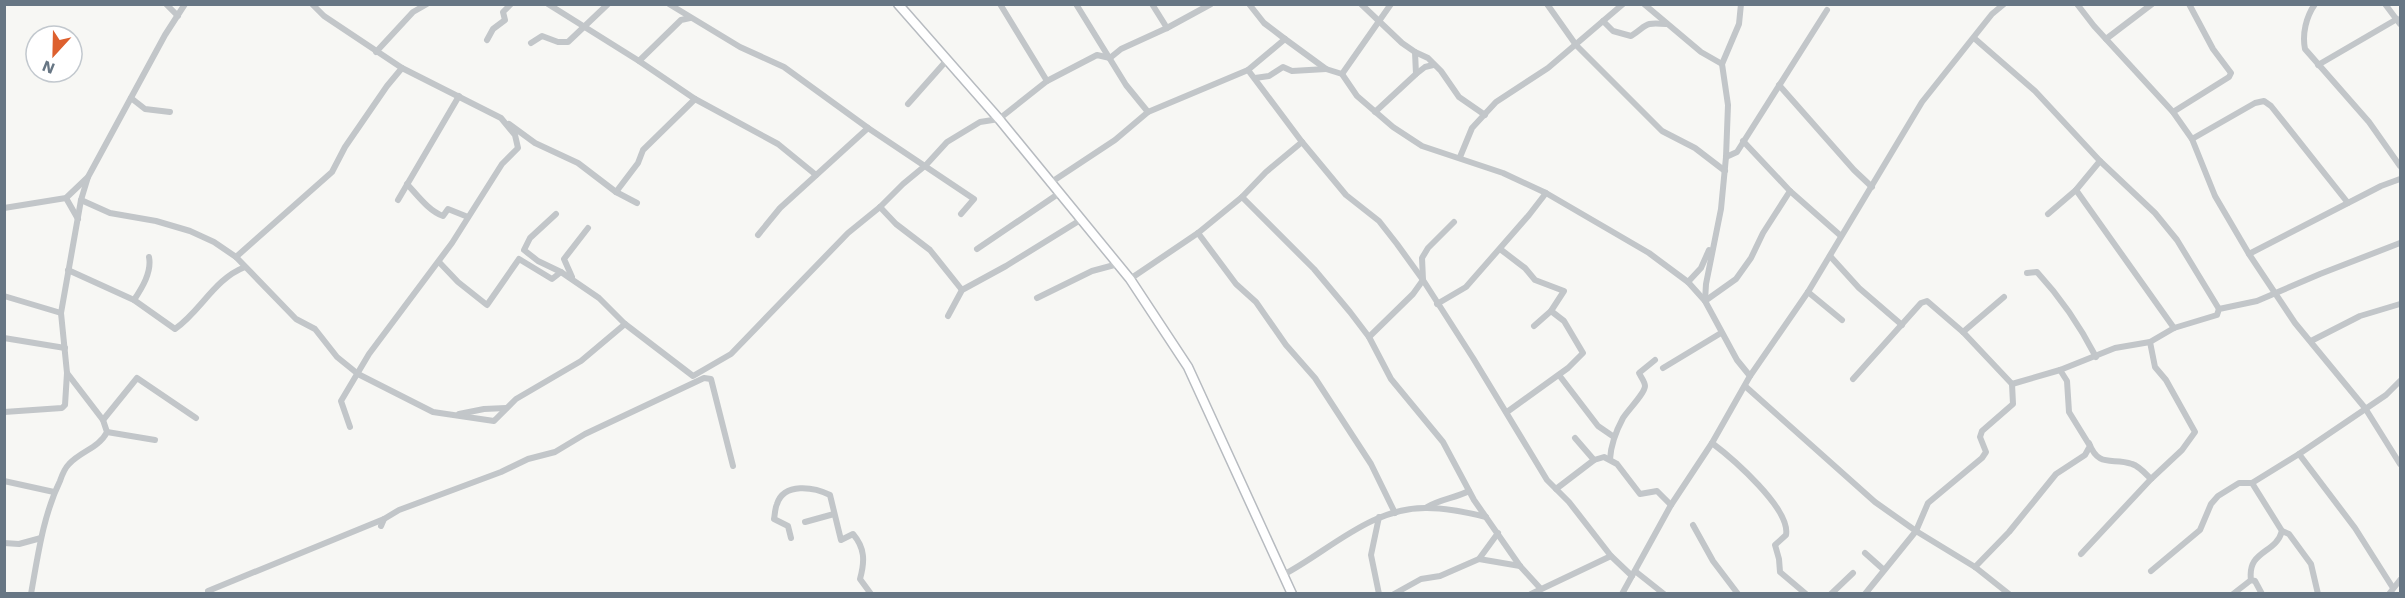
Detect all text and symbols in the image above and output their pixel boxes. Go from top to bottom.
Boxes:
north arrow [24,24,84,84]
text: N [40,56,58,78]

